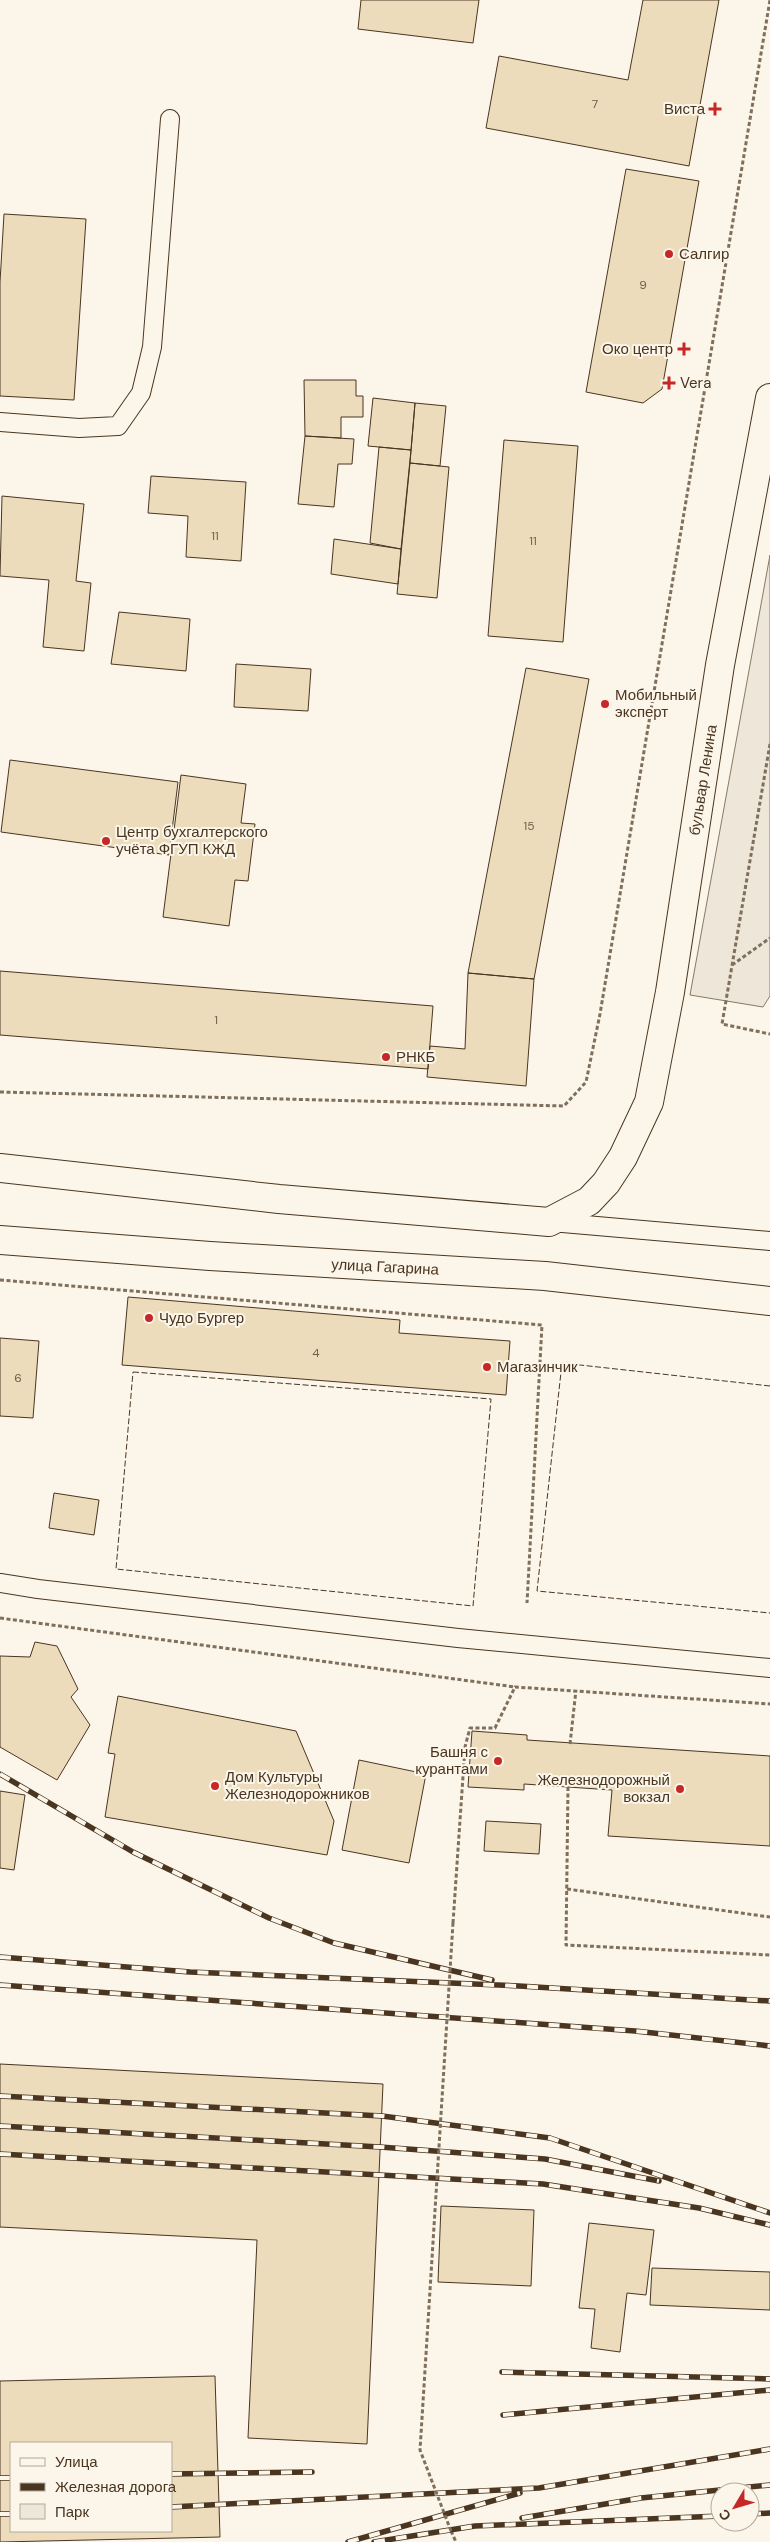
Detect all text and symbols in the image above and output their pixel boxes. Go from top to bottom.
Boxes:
house number: 7 [592,96,598,112]
place label: Виста [664,99,706,119]
marker: Виста [709,103,721,115]
place label: Салгир [679,244,729,264]
marker: Салгир [663,248,675,260]
house number: 9 [639,277,647,293]
place label: Око центр [602,339,673,359]
marker: Око центр [677,342,691,356]
place label: Vera [680,373,711,393]
marker: Vera [662,376,676,390]
house number: 11 [211,528,219,544]
house number: 11 [529,533,537,549]
place label: Мобильный эксперт [615,685,697,722]
marker: Мобильный эксперт [599,698,611,710]
street label: бульвар Ленина [684,723,722,837]
house number: 15 [523,818,535,834]
place label: Центр бухгалтерского учёта ФГУП КЖД [116,822,268,859]
marker: Центр бухгалтерского учёта ФГУП КЖД [100,835,112,847]
house number: 1 [214,1012,218,1028]
place label: РНКБ [396,1047,436,1067]
marker: РНКБ [380,1051,392,1063]
street label: улица Гагарина [331,1254,440,1280]
place label: Чудо Бургер [159,1308,244,1328]
marker: Чудо Бургер [143,1312,155,1324]
house number: 4 [312,1345,320,1361]
place label: Магазинчик [497,1357,578,1377]
marker: Магазинчик [481,1361,493,1373]
house number: 6 [14,1370,22,1386]
place label: Башня с курантами [415,1742,488,1779]
marker: Башня с курантами [492,1755,504,1767]
place label: Дом Культуры Железнодорожников [225,1767,370,1804]
place label: Железнодорожный вокзал [537,1770,670,1807]
marker: Дом Культуры Железнодорожников [209,1780,221,1792]
marker: Железнодорожный вокзал [674,1783,686,1795]
legend [10,2442,172,2532]
text: Улица [55,2452,98,2472]
text: Железная дорога [55,2477,177,2497]
north arrow [710,2482,760,2532]
text: Парк [55,2502,89,2522]
text: С [715,2505,735,2525]

